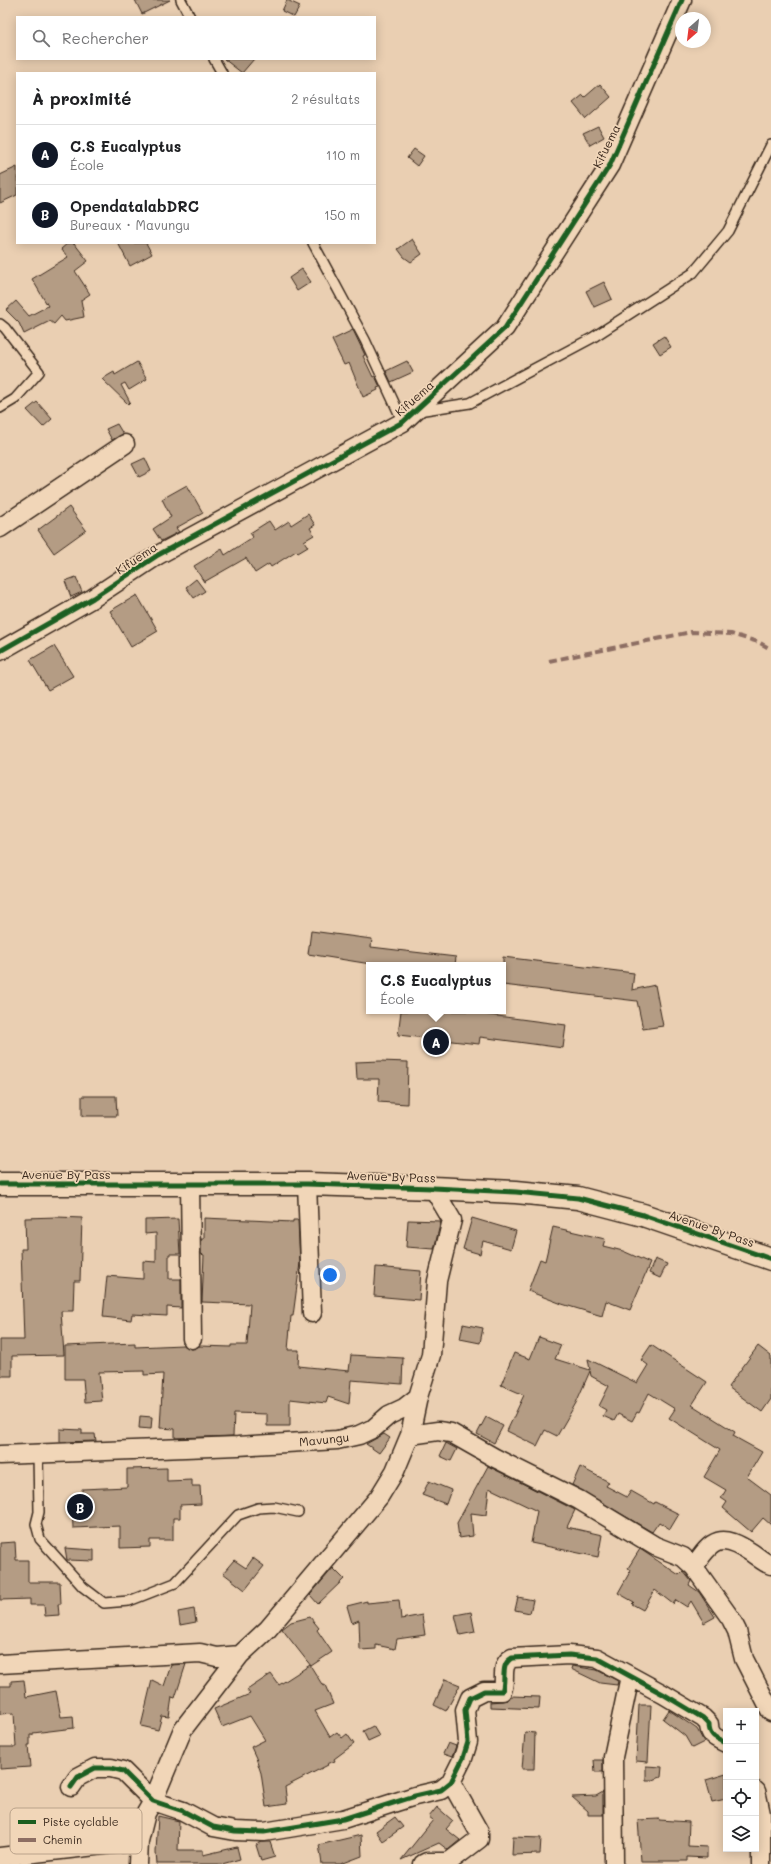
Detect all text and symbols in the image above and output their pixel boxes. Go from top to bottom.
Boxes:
north arrow [675,12,711,48]
search box [16,16,376,60]
icon: search [30,27,52,49]
text: Rechercher [62,28,149,48]
text: À proximité [32,87,131,109]
text: 2 résultats [291,90,360,107]
street label: Kifuema [589,122,623,170]
text: C.S Eucalyptus [70,136,181,156]
text: A [40,146,50,163]
text: 110 m [326,146,360,163]
text: École [70,156,104,173]
text: OpendatalabDRC [70,196,199,216]
text: B [41,206,49,223]
text: 150 m [324,206,360,223]
text: Bureaux · Mavungu [70,216,190,233]
street label: Kifuema [391,377,437,419]
street label: Kifuema [112,539,160,577]
popup [366,962,506,1014]
text: C.S Eucalyptus [380,970,492,990]
text: École [380,990,414,1007]
pin: A [423,1027,449,1057]
street label: Avenue By Pass [21,1166,111,1182]
street label: Avenue By Pass [346,1166,436,1186]
street label: Avenue By Pass [667,1206,757,1250]
your location [320,1265,340,1285]
street label: Mavungu [298,1428,350,1450]
pin: B [67,1492,93,1522]
map controls [723,1708,759,1852]
button: + [723,1708,759,1744]
button: − [723,1744,759,1780]
button: locate [723,1780,759,1816]
legend [10,1808,142,1854]
text: Piste cyclable [43,1814,119,1829]
button: layers [723,1816,759,1852]
text: Chemin [43,1832,82,1847]

